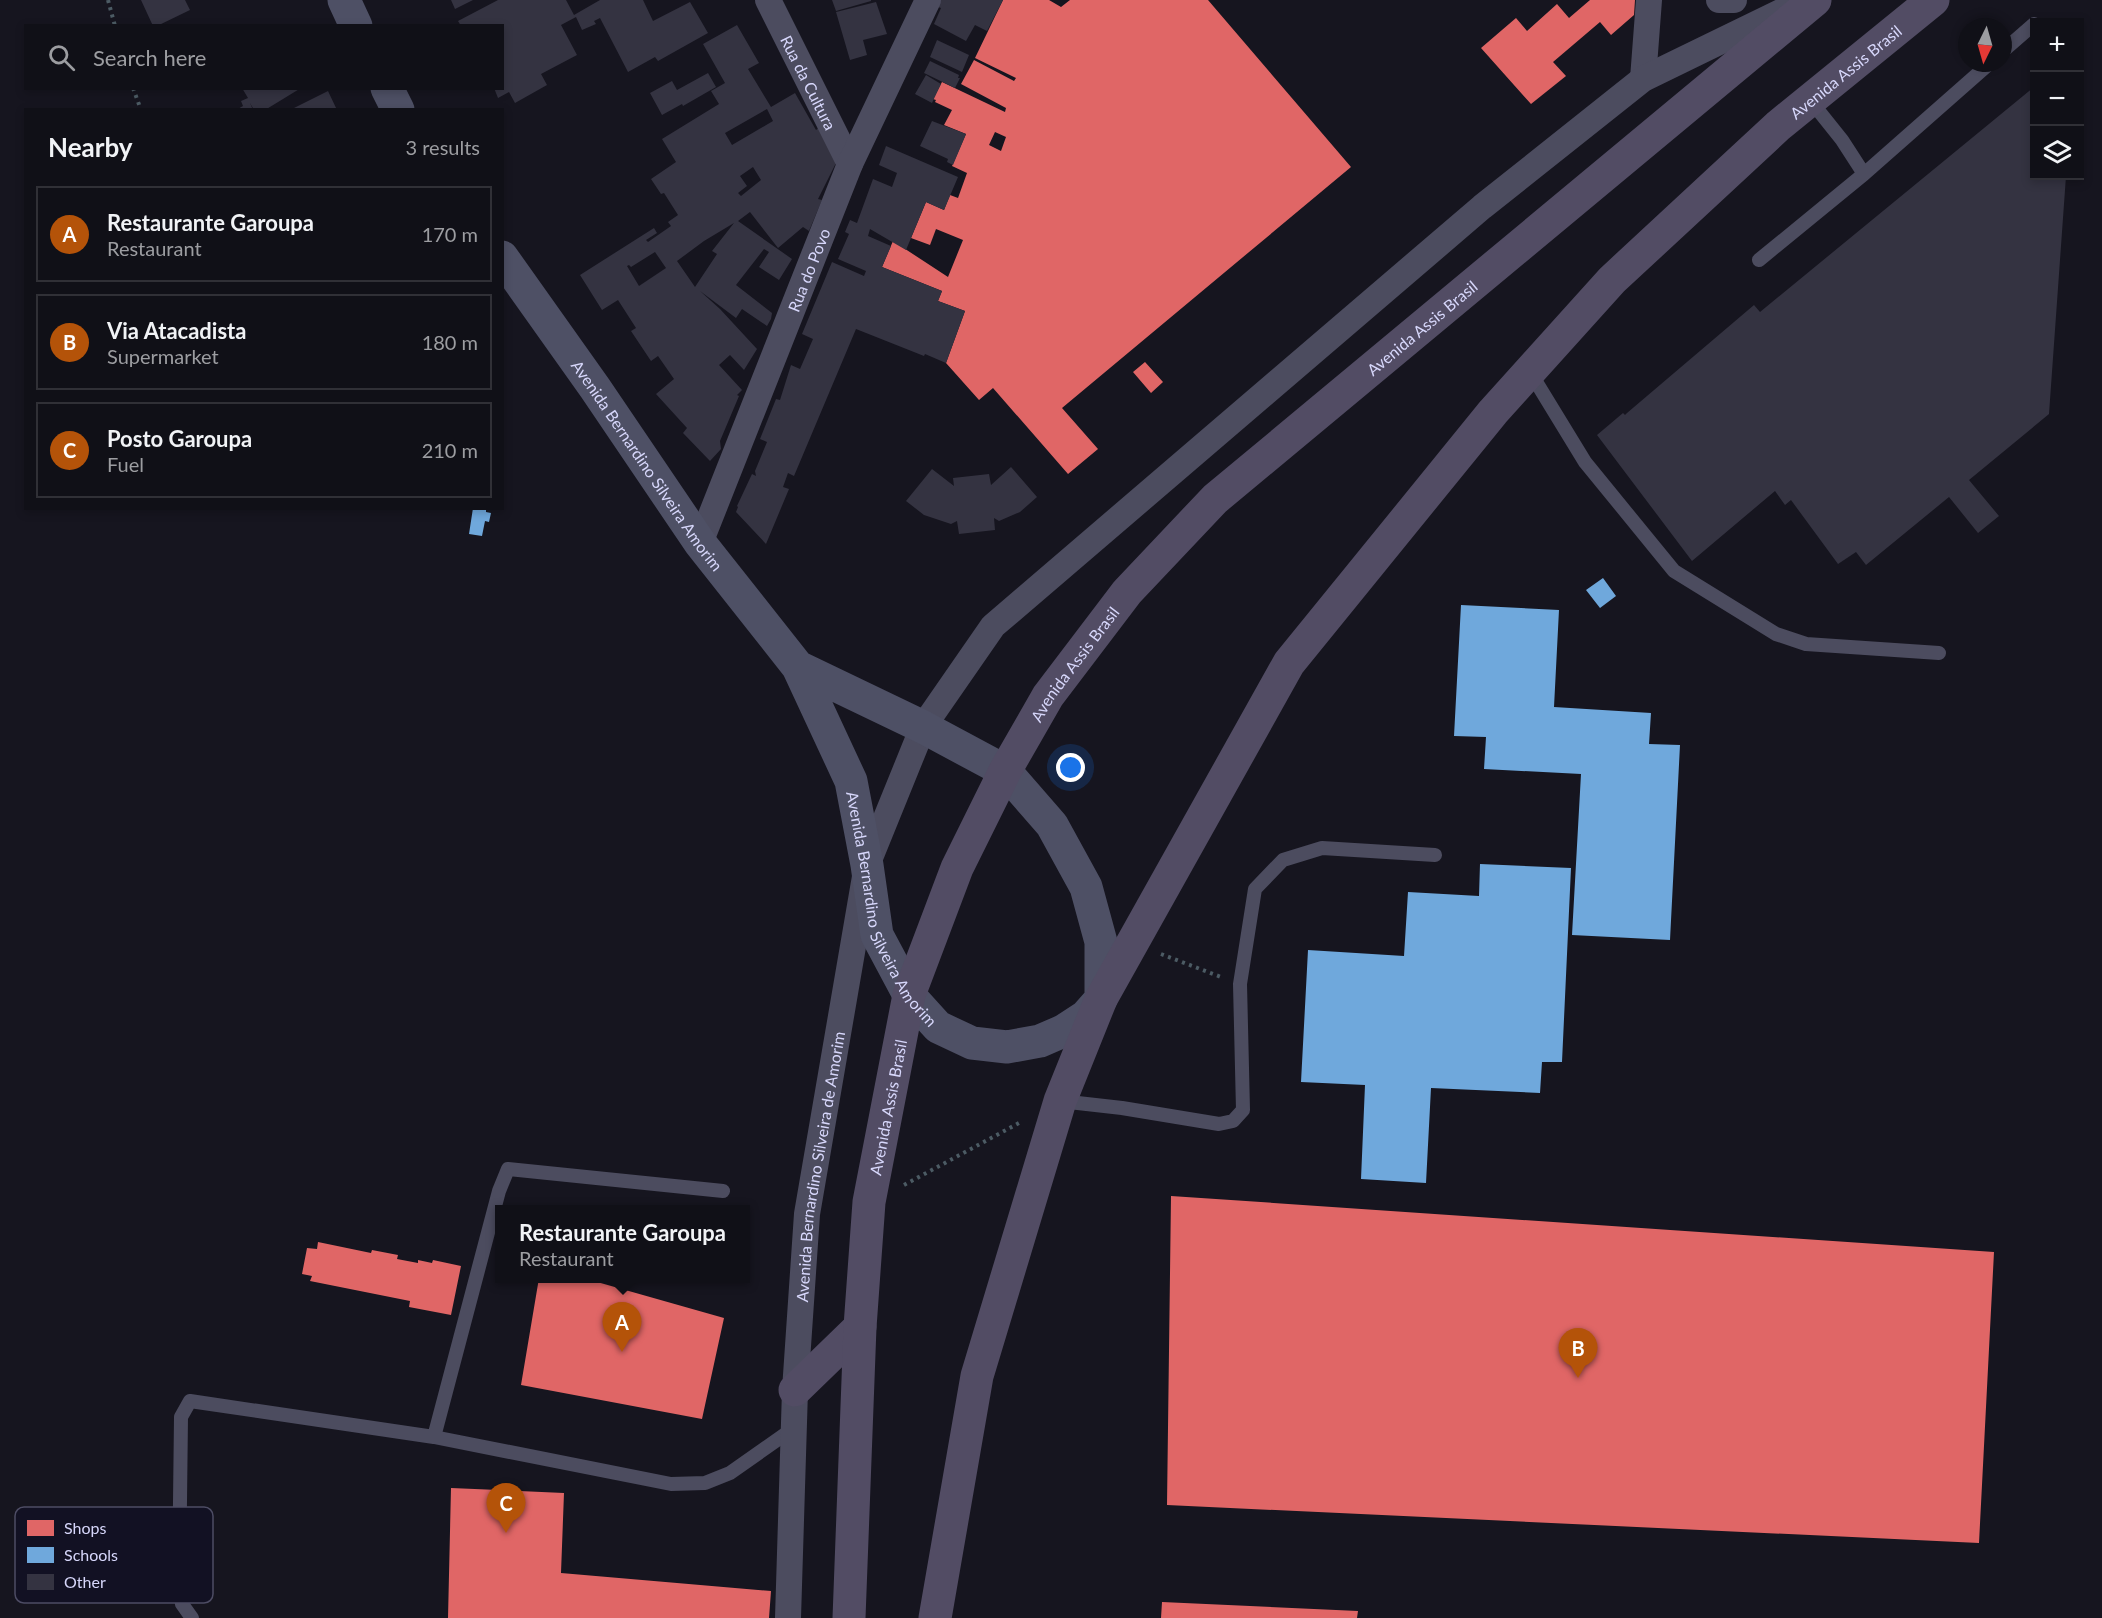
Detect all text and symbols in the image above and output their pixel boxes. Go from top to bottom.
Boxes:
north arrow [1958,18,2012,72]
map controls [2030,18,2084,180]
button: + [2030,18,2084,72]
street label: Avenida Assis Brasil [1786,21,1905,122]
search box [24,24,504,90]
street label: Rua da Cultura [778,32,841,133]
icon: search [45,41,78,74]
text: Search here [93,44,206,71]
button: − [2030,72,2084,126]
button: layers [2030,126,2084,180]
text: Nearby [48,131,133,163]
text: 3 results [405,135,480,159]
text: Restaurante Garoupa [107,209,314,236]
text: A [63,222,76,246]
text: 170 m [422,222,478,246]
street label: Rua do Povo [783,225,833,314]
text: Restaurant [107,236,202,260]
street label: Avenida Assis Brasil [1362,276,1481,379]
text: Via Atacadista [107,317,246,344]
text: B [63,330,76,354]
text: 180 m [422,330,478,354]
text: Supermarket [107,344,219,368]
street label: Avenida Bernardino Silveira Amorim [568,356,727,574]
text: Posto Garoupa [107,425,252,452]
text: C [63,438,76,462]
text: 210 m [422,438,478,462]
text: Fuel [107,452,144,476]
street label: Avenida Assis Brasil [1026,603,1122,725]
your location [1056,753,1085,782]
street label: Avenida Bernardino Silveira Amorim [844,789,942,1030]
street label: Avenida Bernardino Silveira de Amorim [792,1030,848,1303]
street label: Avenida Assis Brasil [865,1038,910,1177]
popup [495,1205,750,1283]
text: Restaurante Garoupa [519,1219,726,1246]
text: Restaurant [519,1246,614,1270]
pin: A [602,1302,642,1352]
pin: B [1558,1328,1598,1378]
pin: C [486,1484,526,1533]
legend [15,1507,213,1603]
text: Shops [64,1518,107,1537]
text: Schools [64,1545,118,1564]
text: Other [64,1572,106,1591]

